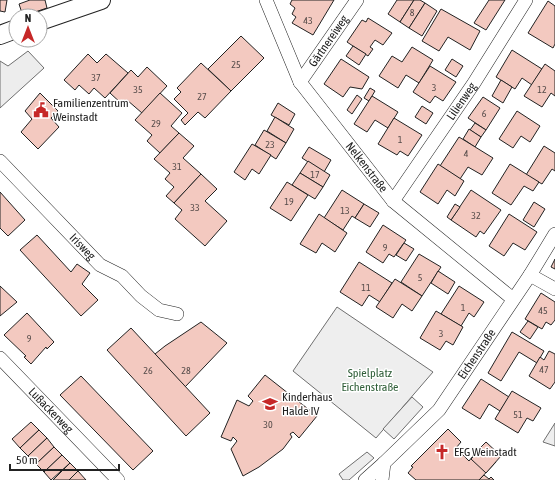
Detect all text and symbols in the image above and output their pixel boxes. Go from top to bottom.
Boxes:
house number: 8 [410,7,415,18]
north arrow [8,8,48,48]
text: N [25,12,31,24]
street label: Gärtnereiweg [306,12,352,69]
house number: 43 [303,15,313,26]
house number: 25 [231,59,241,70]
house number: 37 [91,72,101,83]
street label: Lilienweg [444,79,480,123]
house number: 3 [432,82,437,93]
house number: 35 [133,84,143,95]
house number: 12 [537,84,547,95]
house number: 27 [197,91,207,102]
place label: Familienzentrum Weinstadt [53,96,129,124]
public building icon: Familienzentrum Weinstadt [32,101,50,119]
house number: 6 [482,108,487,119]
house number: 29 [151,118,161,129]
house number: 1 [398,134,403,145]
house number: 23 [265,139,275,150]
street label: Nelkenstraße [343,139,391,195]
house number: 4 [464,148,469,159]
house number: 31 [172,161,182,172]
house number: 17 [310,169,320,180]
house number: 19 [284,196,294,207]
house number: 33 [190,202,200,213]
house number: 13 [340,205,350,216]
house number: 32 [471,210,481,221]
street label: Irisweg [67,231,99,264]
house number: 9 [383,242,388,253]
house number: 5 [418,272,423,283]
house number: 11 [361,282,371,293]
house number: 1 [461,302,466,313]
house number: 45 [538,305,548,316]
street label: Eichenstraße [455,326,499,382]
house number: 3 [439,328,444,339]
house number: 9 [27,333,32,344]
house number: 47 [539,364,549,375]
house number: 26 [143,365,153,376]
house number: 28 [181,365,191,376]
park label: Spielplatz Eichenstraße [341,366,399,394]
street label: Lußackerweg [26,385,76,437]
place label: Kinderhaus Halde IV [282,390,333,418]
school or university icon: Kinderhaus Halde IV [261,395,279,413]
house number: 51 [513,409,523,420]
house number: 30 [263,419,273,430]
church icon: EFG Weinstadt [433,443,451,461]
place label: EFG Weinstadt [454,445,517,459]
scale bar [10,446,119,472]
text: 50 m [16,453,38,467]

